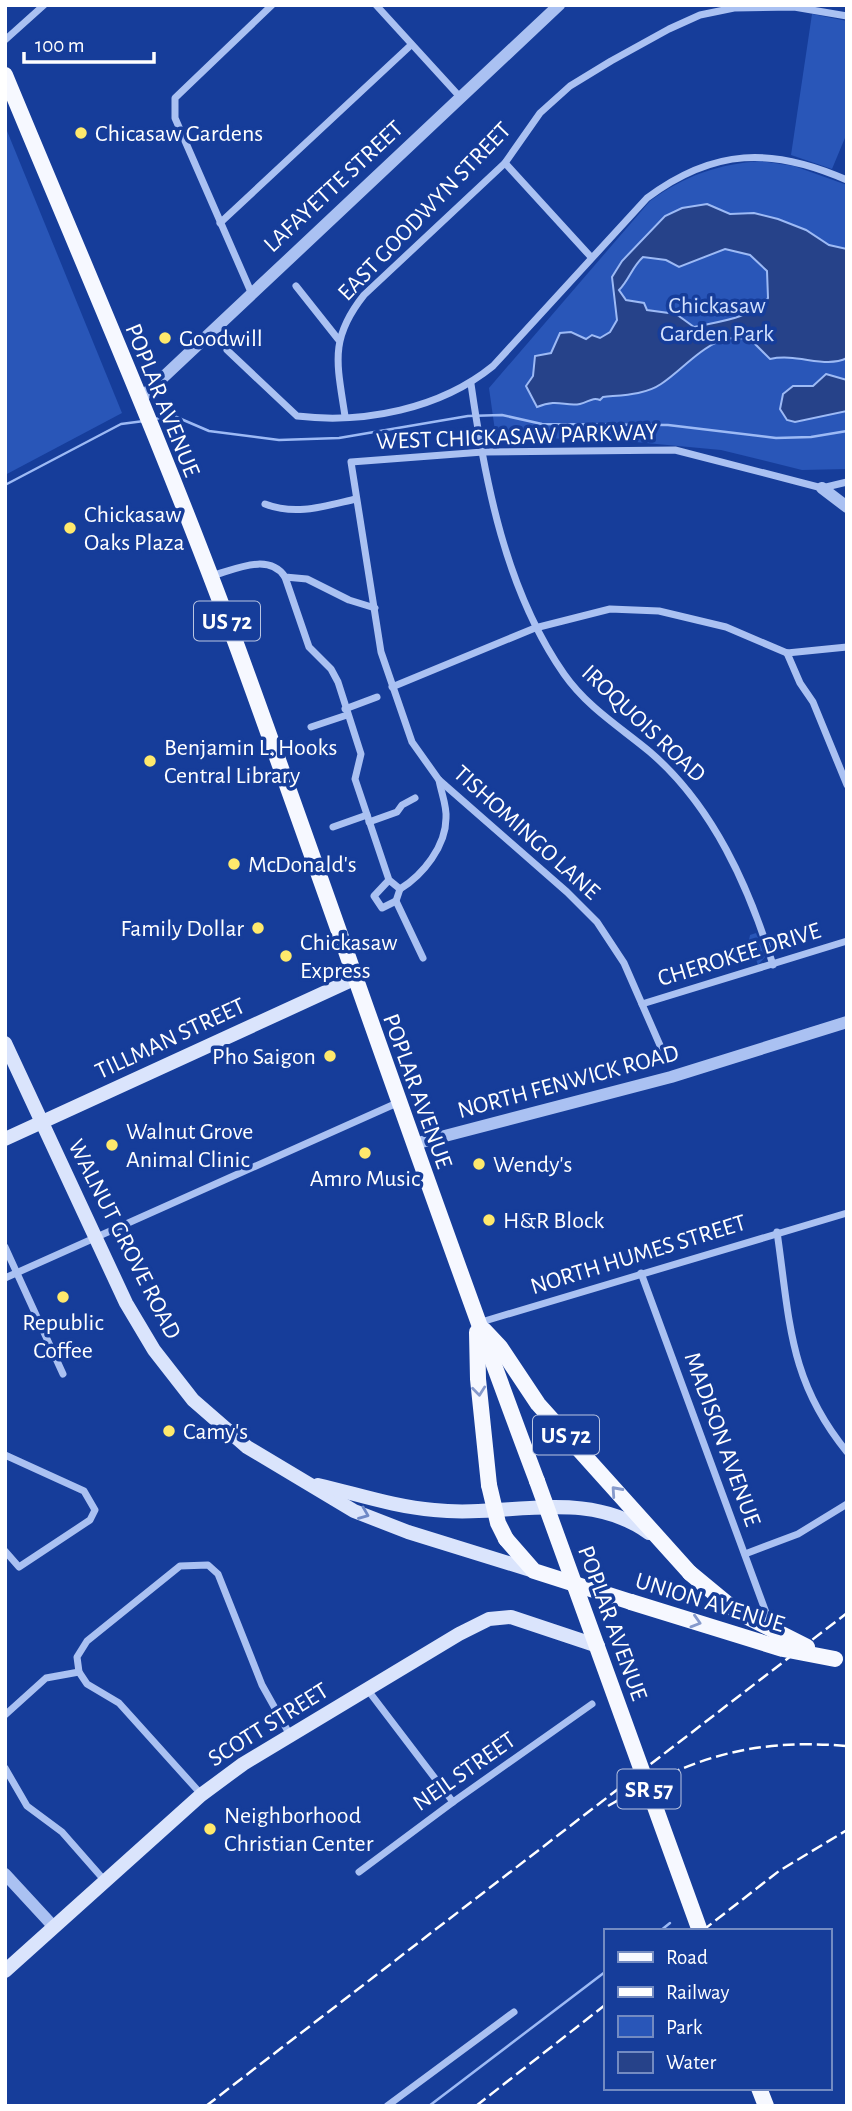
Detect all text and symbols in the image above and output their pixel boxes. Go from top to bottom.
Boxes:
scale bar [24,21,154,65]
text: 100 m [35,35,85,56]
street label: LAFAYETTE STREET [259,116,408,257]
street label: EAST GOODWYN STREET [334,118,516,305]
place label: Chicasaw Gardens [95,122,263,146]
marker: Chicasaw Gardens [73,125,89,141]
park label: Chickasaw Garden Park [660,294,774,346]
street label: POPLAR AVENUE [120,320,204,481]
place label: Goodwill [179,327,263,351]
marker: Goodwill [157,330,173,346]
street label: WEST CHICKASAW PARKWAY [376,420,659,454]
place label: Chickasaw Oaks Plaza [84,503,185,555]
marker: Chickasaw Oaks Plaza [62,520,78,536]
road number: US 72 [194,601,260,640]
street label: IROQUOIS ROAD [577,661,710,787]
place label: Benjamin L. Hooks Central Library [164,736,337,788]
marker: Benjamin L. Hooks Central Library [142,753,158,769]
street label: TISHOMINGO LANE [449,761,604,905]
place label: McDonald's [248,853,357,877]
marker: McDonald's [226,856,242,872]
place label: Family Dollar [121,917,244,941]
street label: CHEROKEE DRIVE [655,919,824,991]
marker: Family Dollar [250,920,266,936]
place label: Chickasaw Express [300,931,397,983]
marker: Chickasaw Express [278,948,294,964]
street label: TILLMAN STREET [92,994,249,1084]
street label: POPLAR AVENUE [378,1011,456,1172]
street label: NORTH FENWICK ROAD [455,1041,682,1123]
place label: Pho Saigon [212,1045,316,1069]
marker: Pho Saigon [322,1048,338,1064]
place label: Walnut Grove Animal Clinic [126,1120,253,1172]
street label: WALNUT GROVE ROAD [63,1136,185,1343]
marker: Walnut Grove Animal Clinic [104,1137,120,1153]
marker: Amro Music [357,1145,373,1161]
place label: Wendy's [493,1153,572,1177]
marker: Wendy's [471,1156,487,1172]
place label: Amro Music [310,1167,420,1191]
place label: H&R Block [503,1209,604,1233]
street label: NORTH HUMES STREET [528,1211,749,1299]
marker: H&R Block [481,1212,497,1228]
marker: Republic Coffee [55,1289,71,1305]
place label: Republic Coffee [22,1311,104,1363]
street label: MADISON AVENUE [679,1349,765,1530]
one-way arrow [472,1385,487,1397]
road number: US 72 [533,1416,599,1454]
place label: Camy's [183,1420,248,1444]
marker: Camy's [161,1423,177,1439]
one-way arrow [612,1487,624,1500]
one-way arrow [357,1506,369,1520]
street label: POPLAR AVENUE [573,1543,651,1704]
street label: UNION AVENUE [632,1569,787,1637]
one-way arrow [689,1614,702,1628]
street label: SCOTT STREET [204,1678,333,1771]
street label: NEIL STREET [409,1728,520,1816]
road number: SR 57 [618,1770,680,1809]
place label: Neighborhood Christian Center [224,1804,374,1856]
marker: Neighborhood Christian Center [202,1821,218,1837]
legend [604,1929,831,2090]
text: Road [666,1947,708,1968]
text: Railway [666,1982,729,2003]
text: Park [666,2017,703,2038]
text: Water [666,2052,716,2073]

